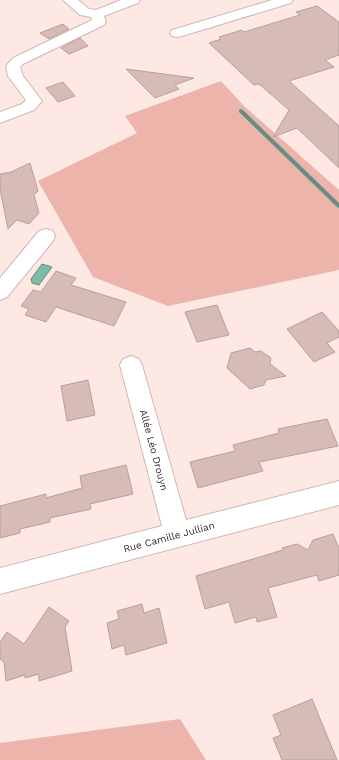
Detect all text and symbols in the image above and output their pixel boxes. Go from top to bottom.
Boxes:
street label: Allée Léo Drouyn [138,408,170,492]
street label: Rue Camille Jullian [122,520,216,554]

